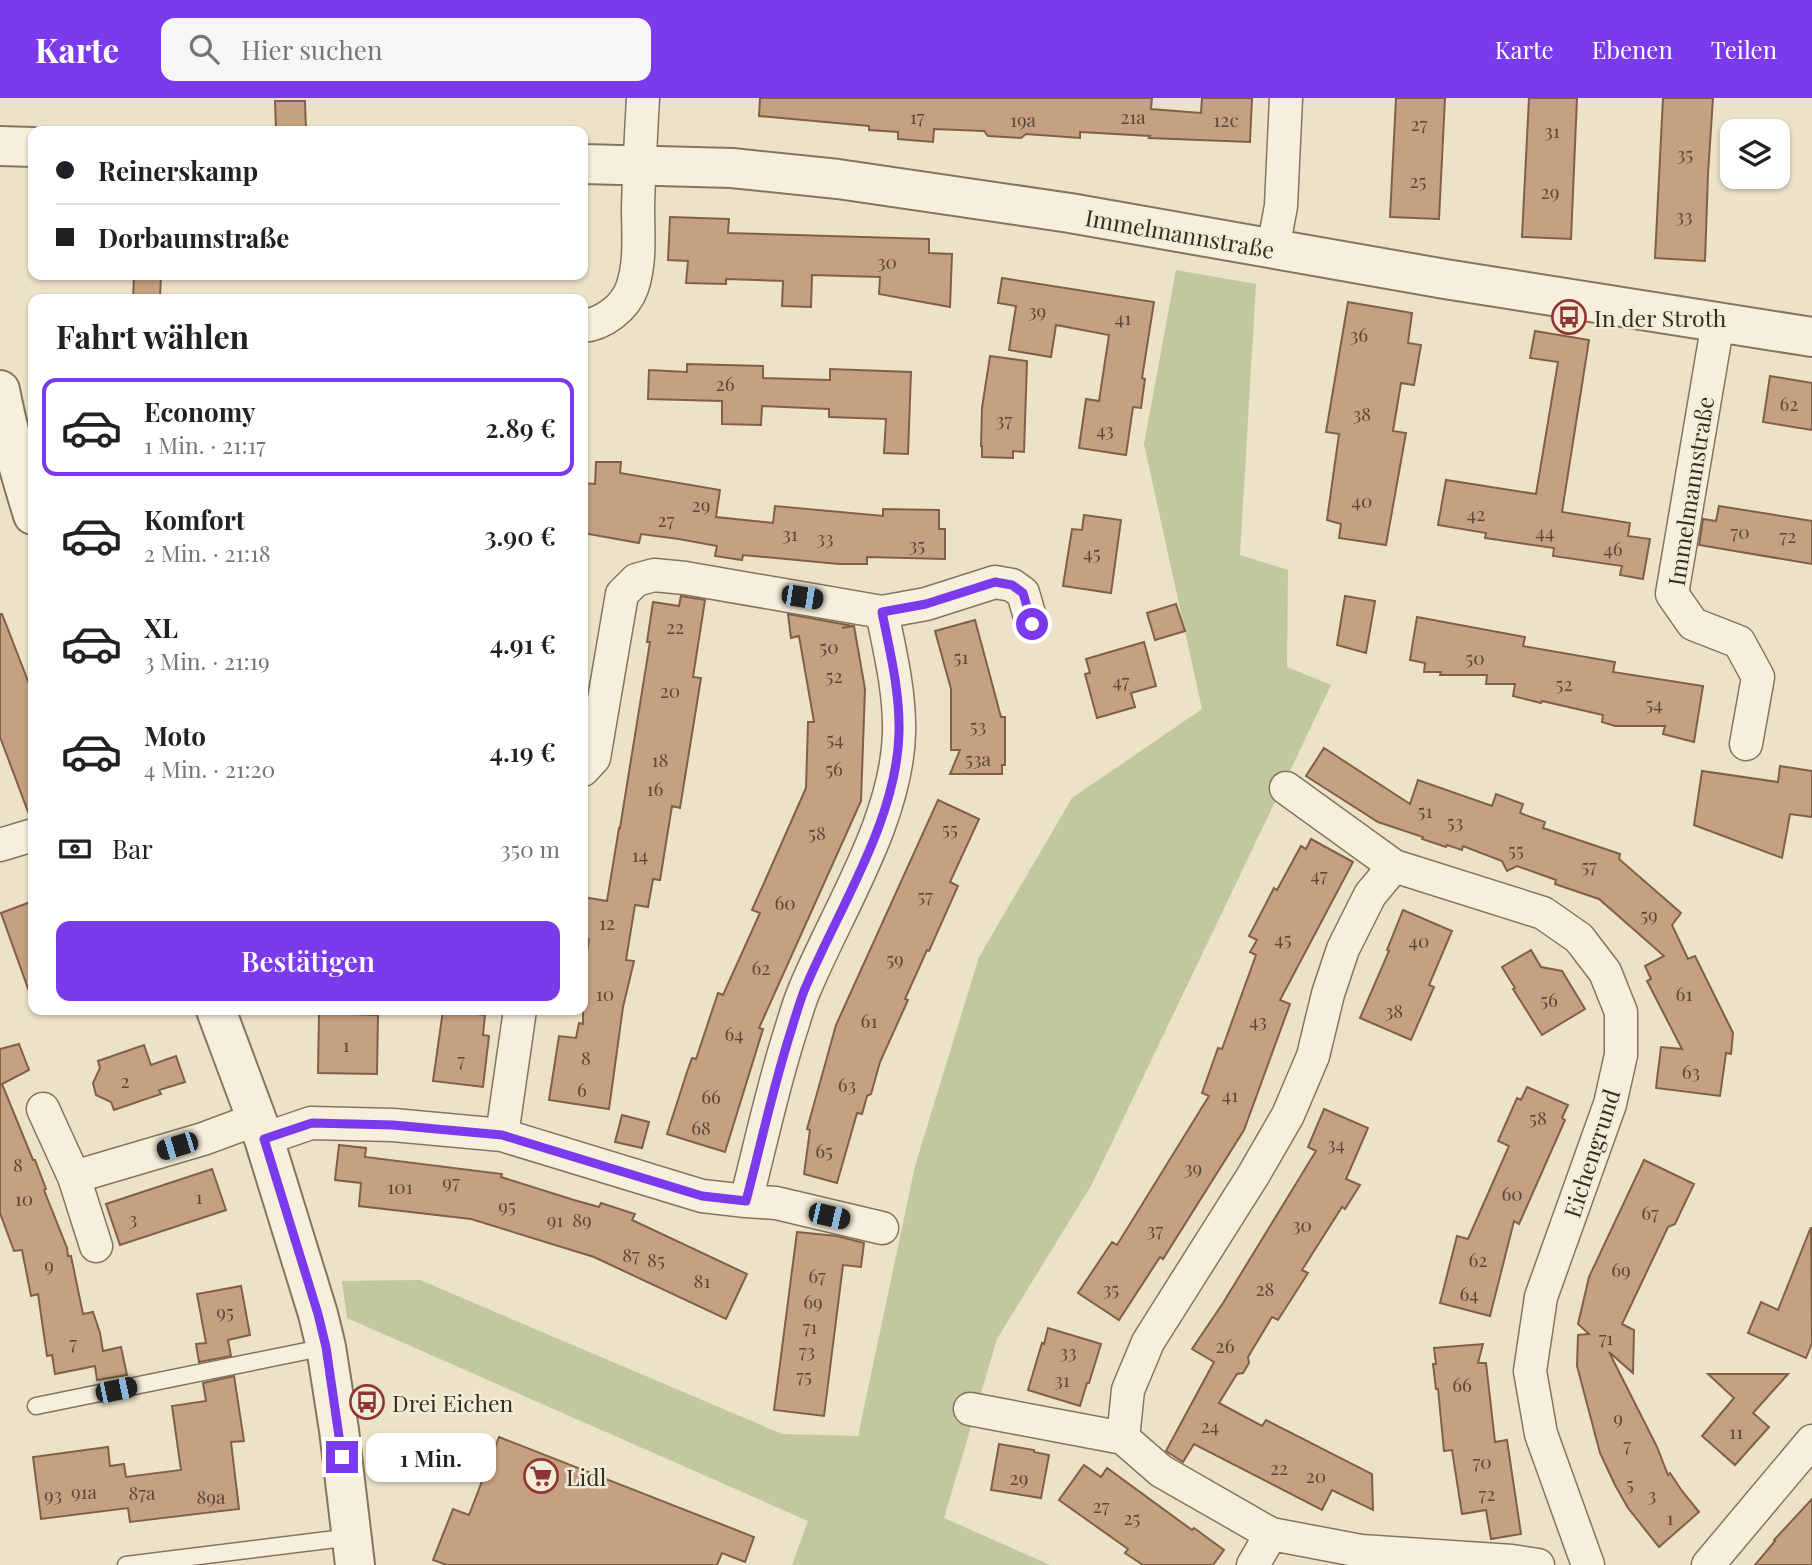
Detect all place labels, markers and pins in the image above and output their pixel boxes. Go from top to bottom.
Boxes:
bus stop icon: In der Stroth [1550,298,1588,336]
place label: In der Stroth [1594,302,1727,333]
bus stop icon: Drei Eichen [348,1383,386,1421]
place label: Drei Eichen [392,1387,514,1418]
supermarket icon: Lidl [522,1457,560,1495]
place label: Lidl [566,1461,607,1492]

